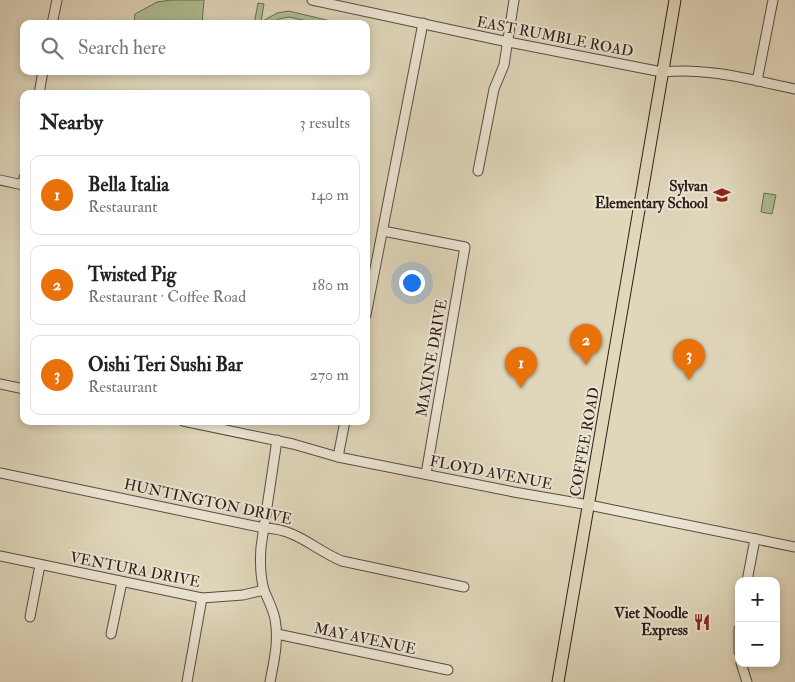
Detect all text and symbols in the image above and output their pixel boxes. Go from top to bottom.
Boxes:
street label: EAST RUMBLE ROAD [475,12,635,62]
search box [20,20,370,75]
icon: search [38,34,66,62]
text: Search here [78,36,166,60]
text: Nearby [40,109,103,136]
text: 3 results [299,113,350,133]
text: Bella Italia [88,173,169,197]
place label: Sylvan Elementary School [595,177,708,214]
text: 1 [54,185,60,205]
text: 140 m [311,185,349,205]
school or university icon: Sylvan Elementary School [712,185,732,205]
text: Restaurant [88,197,157,217]
text: Twisted Pig [88,263,176,287]
your location [399,270,425,296]
text: 2 [53,275,61,295]
text: 180 m [312,275,349,295]
text: Restaurant · Coffee Road [88,287,246,307]
street label: MAXINE DRIVE [412,297,452,418]
pin: 2 [570,324,602,365]
pin: 3 [673,339,705,380]
pin: 1 [505,347,537,388]
text: Oishi Teri Sushi Bar [88,353,243,377]
text: 3 [54,365,60,385]
text: 270 m [310,365,349,385]
text: Restaurant [88,377,157,397]
street label: COFFEE ROAD [566,386,604,498]
street label: FLOYD AVENUE [428,452,554,494]
street label: HUNTINGTON DRIVE [122,475,294,529]
street label: VENTURA DRIVE [68,548,202,592]
map controls [735,577,780,667]
button: + [735,577,780,622]
place label: Viet Noodle Express [613,604,689,641]
restaurant icon: Viet Noodle Express [692,612,712,632]
street label: MAY AVENUE [312,619,418,659]
button: − [735,622,780,667]

